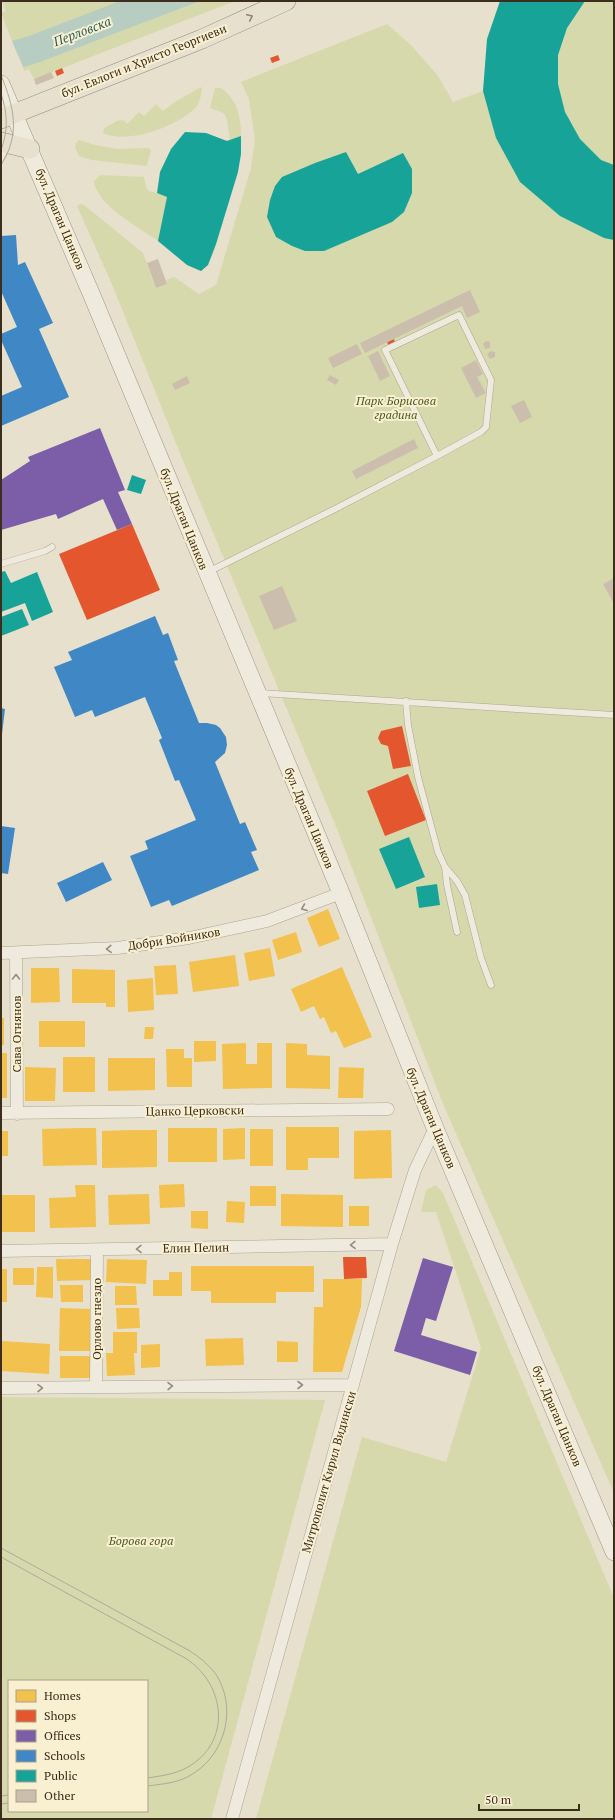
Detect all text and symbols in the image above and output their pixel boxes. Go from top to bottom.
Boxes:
water label: Перловска [50,12,114,51]
one-way arrow [246,14,253,22]
street label: бул. Евлоги и Христо Георгиеви [59,20,229,101]
street label: бул. Драган Цанков [32,166,89,272]
park label: Парк Борисова градина [355,393,436,422]
street label: бул. Драган Цанков [157,466,212,572]
street label: бул. Драган Цанков [281,765,338,871]
one-way arrow [301,903,308,911]
street label: Добри Войников [127,924,221,953]
one-way arrow [106,944,112,953]
one-way arrow [12,974,20,980]
street label: Сава Огнянов [9,995,24,1073]
street label: бул. Драган Цанков [403,1065,460,1171]
street label: Цанко Церковски [146,1102,244,1119]
street label: Елин Пелин [162,1239,229,1256]
one-way arrow [350,1241,356,1250]
one-way arrow [136,1245,142,1254]
street label: Орлово гнездо [89,1278,104,1360]
street label: бул. Драган Цанков [529,1363,586,1469]
one-way arrow [297,1381,303,1389]
one-way arrow [167,1382,173,1390]
one-way arrow [37,1384,43,1392]
street label: Митрополит Кирил Видински [298,1389,359,1555]
park label: Борова гора [108,1533,173,1548]
legend [8,1680,148,1812]
text: Homes [44,1688,81,1703]
text: Shops [44,1708,76,1723]
text: Offices [44,1728,81,1743]
text: Schools [44,1748,85,1763]
text: Public [44,1768,78,1783]
scale bar [479,1786,579,1812]
text: Other [44,1788,75,1803]
text: 50 m [485,1792,512,1807]

